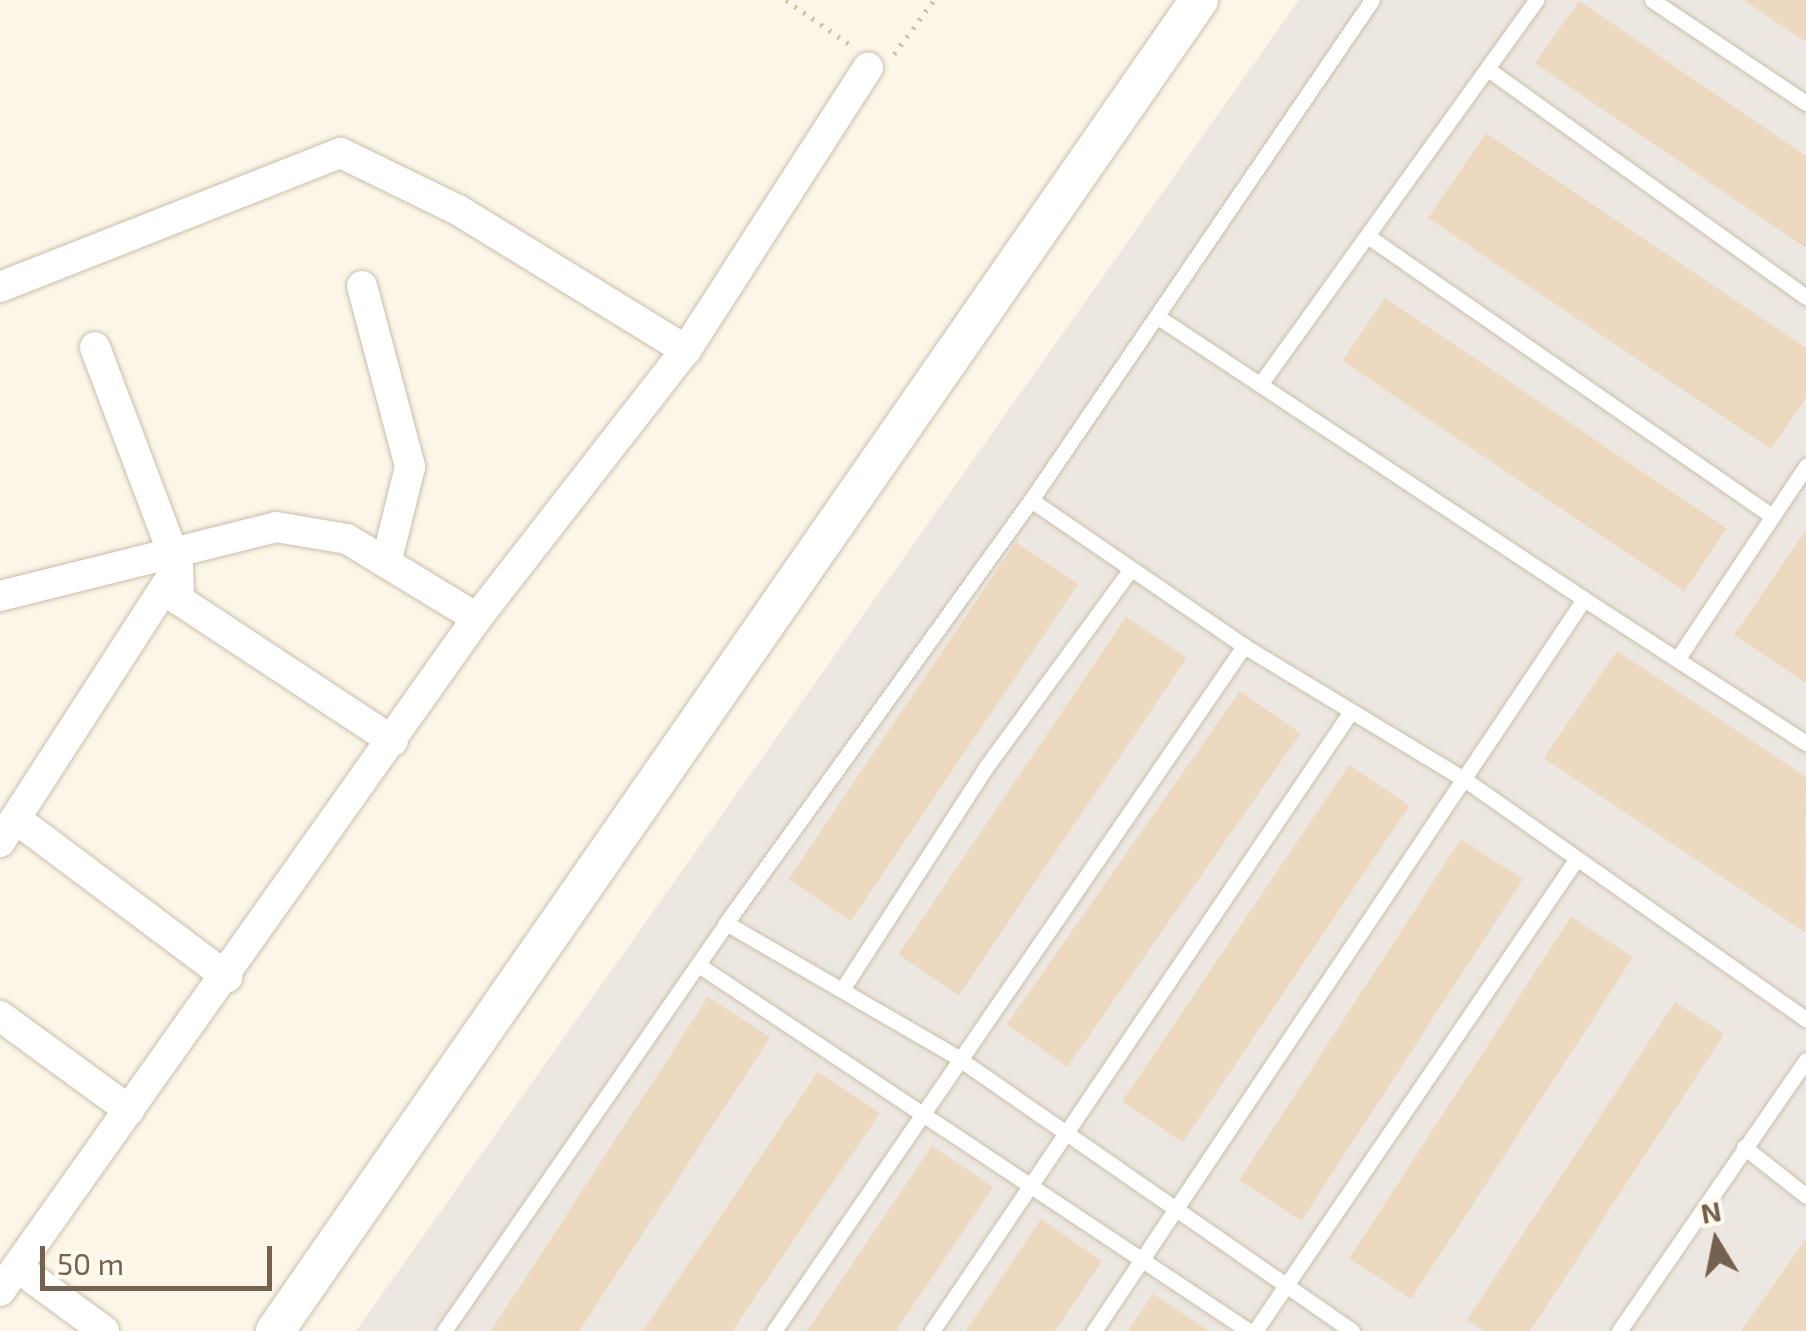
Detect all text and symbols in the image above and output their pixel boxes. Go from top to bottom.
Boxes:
north arrow [1666,1191,1766,1291]
text: N [1698,1193,1724,1230]
scale bar [45,1226,278,1288]
text: 50 m [57,1245,124,1281]

